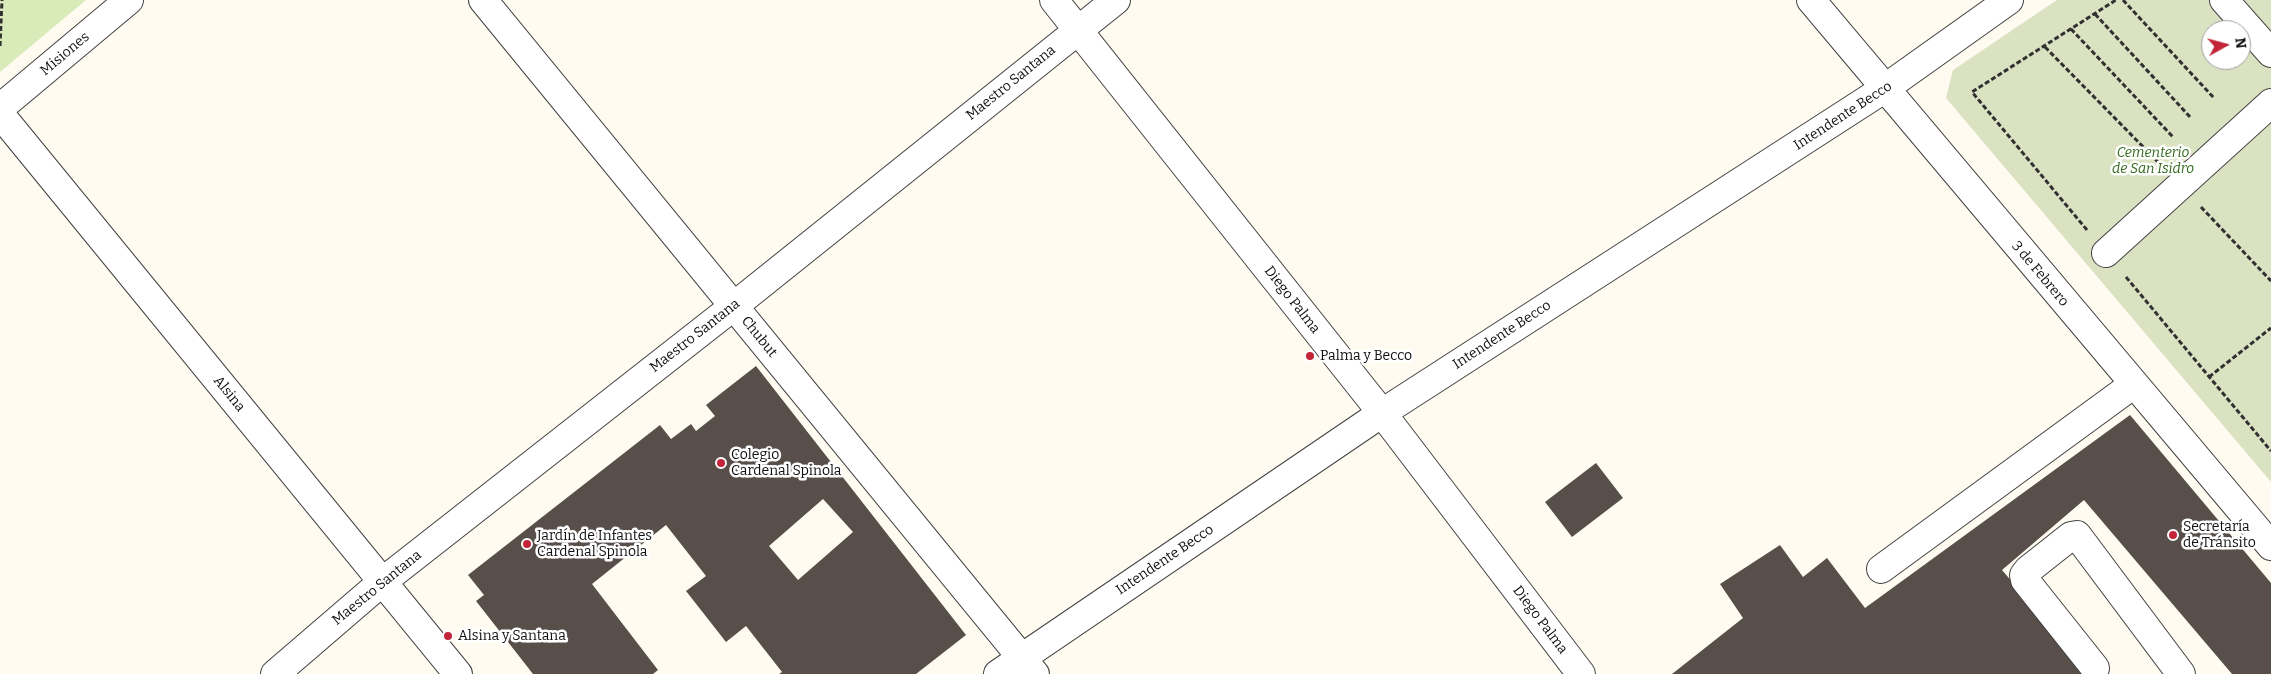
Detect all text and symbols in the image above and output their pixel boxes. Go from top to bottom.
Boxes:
north arrow [2201,20,2251,70]
street label: Misiones [37,29,93,79]
text: N [2231,37,2249,50]
street label: Maestro Santana [963,42,1059,124]
street label: Intendente Becco [1791,78,1895,154]
park label: Cementerio de San Isidro [2112,145,2194,178]
street label: 3 de Febrero [2008,238,2072,310]
street label: Diego Palma [1260,263,1324,337]
street label: Maestro Santana [647,296,743,376]
street label: Intendente Becco [1450,297,1554,373]
street label: Chubut [737,313,781,361]
place label: Palma y Becco [1320,348,1412,364]
marker: Palma y Becco [1304,350,1316,362]
street label: Alsina [210,373,248,415]
place label: Colegio Cardenal Spinola [731,447,841,480]
marker: Colegio Cardenal Spinola [715,457,727,469]
place label: Secretaría de Tránsito [2183,519,2256,552]
street label: Intendente Becco [1113,521,1217,599]
place label: Jardín de Infantes Cardenal Spinola [537,528,652,560]
marker: Secretaría de Tránsito [2167,529,2179,541]
marker: Jardín de Infantes Cardenal Spinola [521,538,533,550]
street label: Maestro Santana [329,547,425,629]
street label: Diego Palma [1509,583,1571,657]
place label: Alsina y Santana [458,628,566,644]
marker: Alsina y Santana [442,630,454,642]

